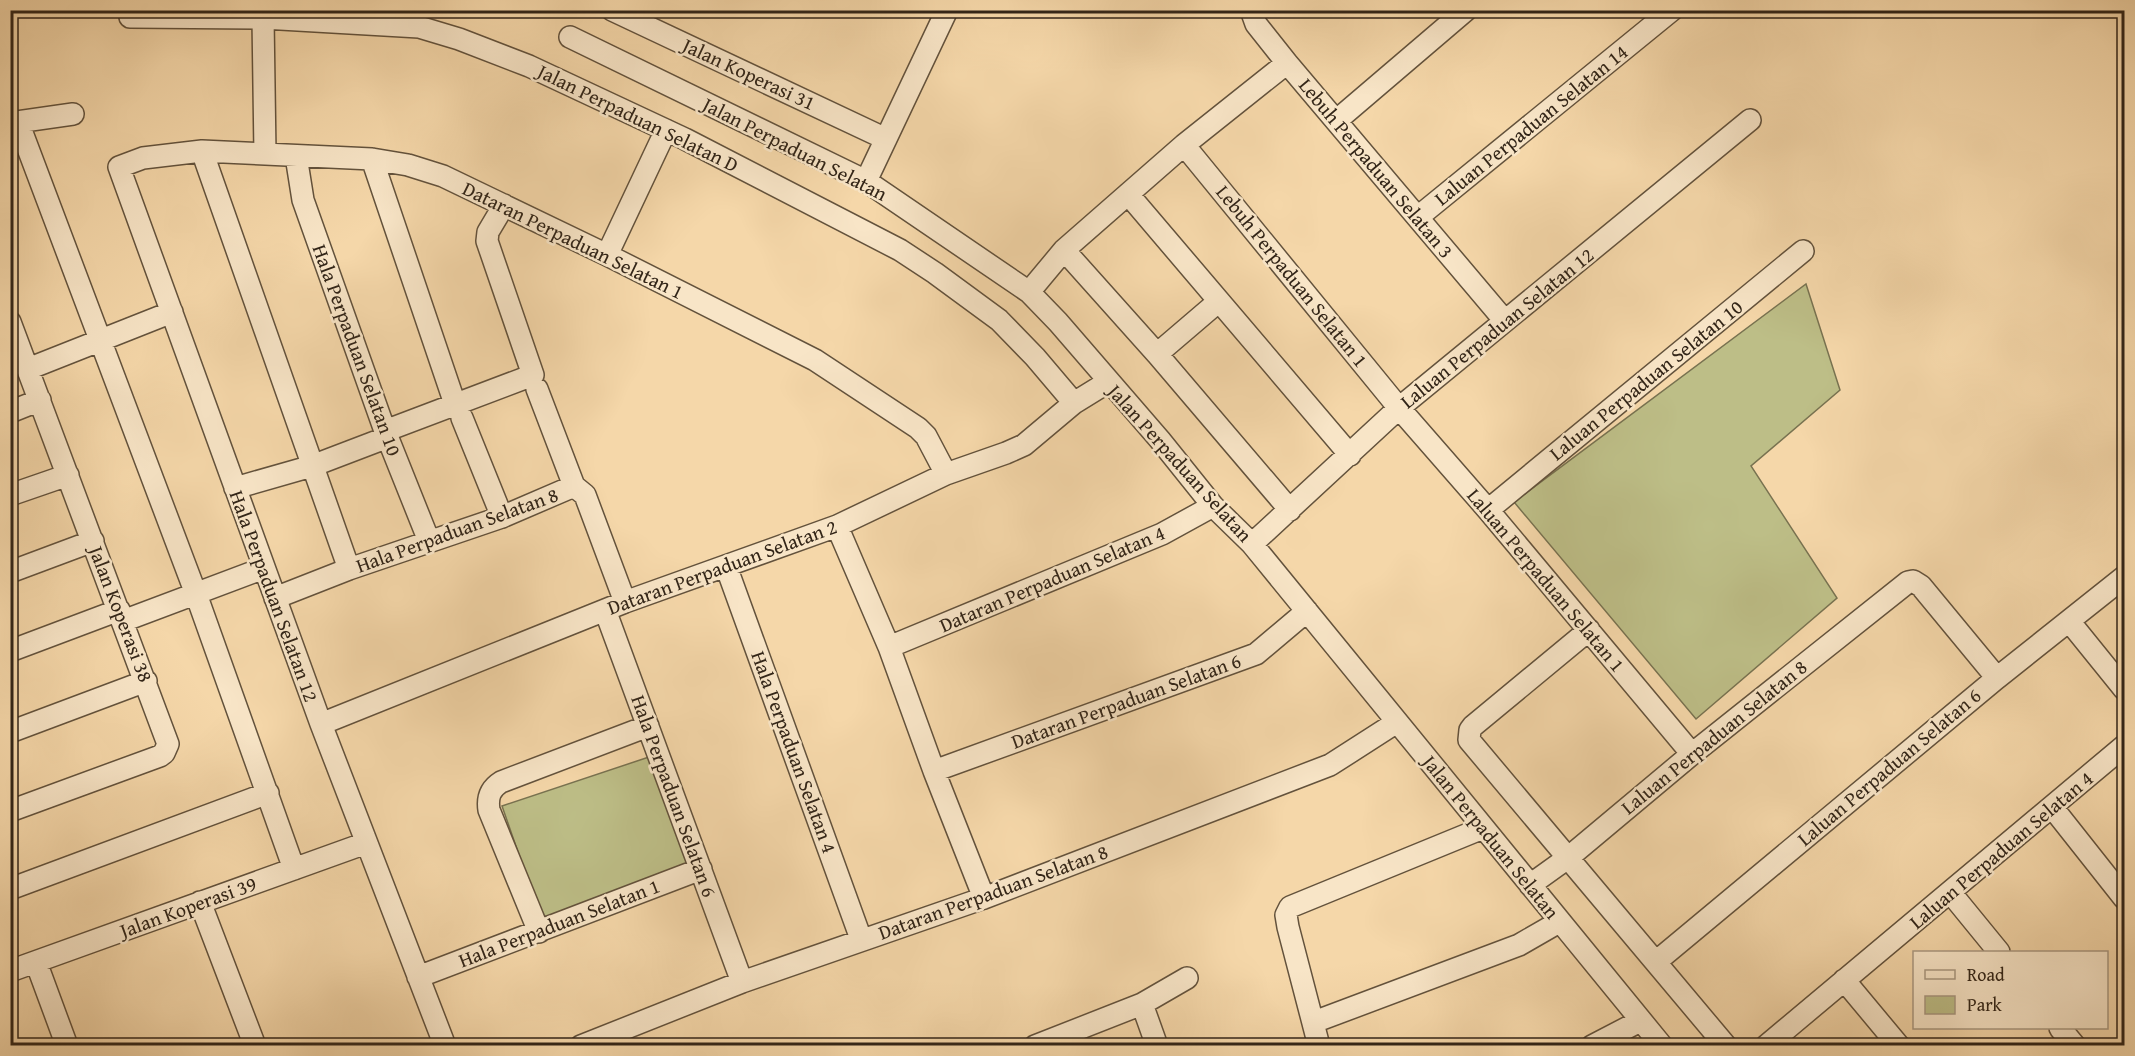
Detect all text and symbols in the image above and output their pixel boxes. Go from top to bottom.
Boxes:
street label: Jalan Koperasi 31 [675,29,820,117]
street label: Laluan Perpaduan Selatan 14 [1428,37,1634,212]
street label: Jalan Perpaduan Selatan D [530,55,744,179]
street label: Lebuh Perpaduan Selatan 3 [1292,71,1460,264]
street label: Jalan Perpaduan Selatan [695,88,893,208]
street label: Dataran Perpaduan Selatan 1 [458,173,689,306]
street label: Lebuh Perpaduan Selatan 1 [1210,178,1375,373]
street label: Hala Perpaduan Selatan 10 [306,240,409,460]
street label: Laluan Perpaduan Selatan 12 [1394,240,1600,415]
street label: Laluan Perpaduan Selatan 10 [1543,292,1749,467]
street label: Jalan Perpaduan Selatan [1099,375,1259,548]
street label: Hala Perpaduan Selatan 8 [352,479,562,580]
street label: Laluan Perpaduan Selatan 1 [1461,482,1632,678]
street label: Hala Perpaduan Selatan 12 [223,486,326,706]
street label: Dataran Perpaduan Selatan 2 [603,511,841,622]
street label: Dataran Perpaduan Selatan 4 [935,518,1169,639]
street label: Jalan Koperasi 38 [81,539,161,686]
street label: Dataran Perpaduan Selatan 6 [1007,645,1245,756]
street label: Hala Perpaduan Selatan 4 [744,647,845,857]
street label: Laluan Perpaduan Selatan 8 [1614,652,1813,821]
street label: Laluan Perpaduan Selatan 6 [1791,681,1987,852]
street label: Hala Perpaduan Selatan 6 [624,691,725,901]
street label: Jalan Perpaduan Selatan [1414,746,1567,925]
street label: Laluan Perpaduan Selatan 4 [1903,764,2099,935]
street label: Dataran Perpaduan Selatan 8 [874,836,1112,947]
street label: Jalan Koperasi 39 [113,868,260,946]
street label: Hala Perpaduan Selatan 1 [454,871,664,974]
legend [1913,951,2108,1029]
text: Road [1967,961,2005,988]
text: Park [1967,991,2003,1018]

